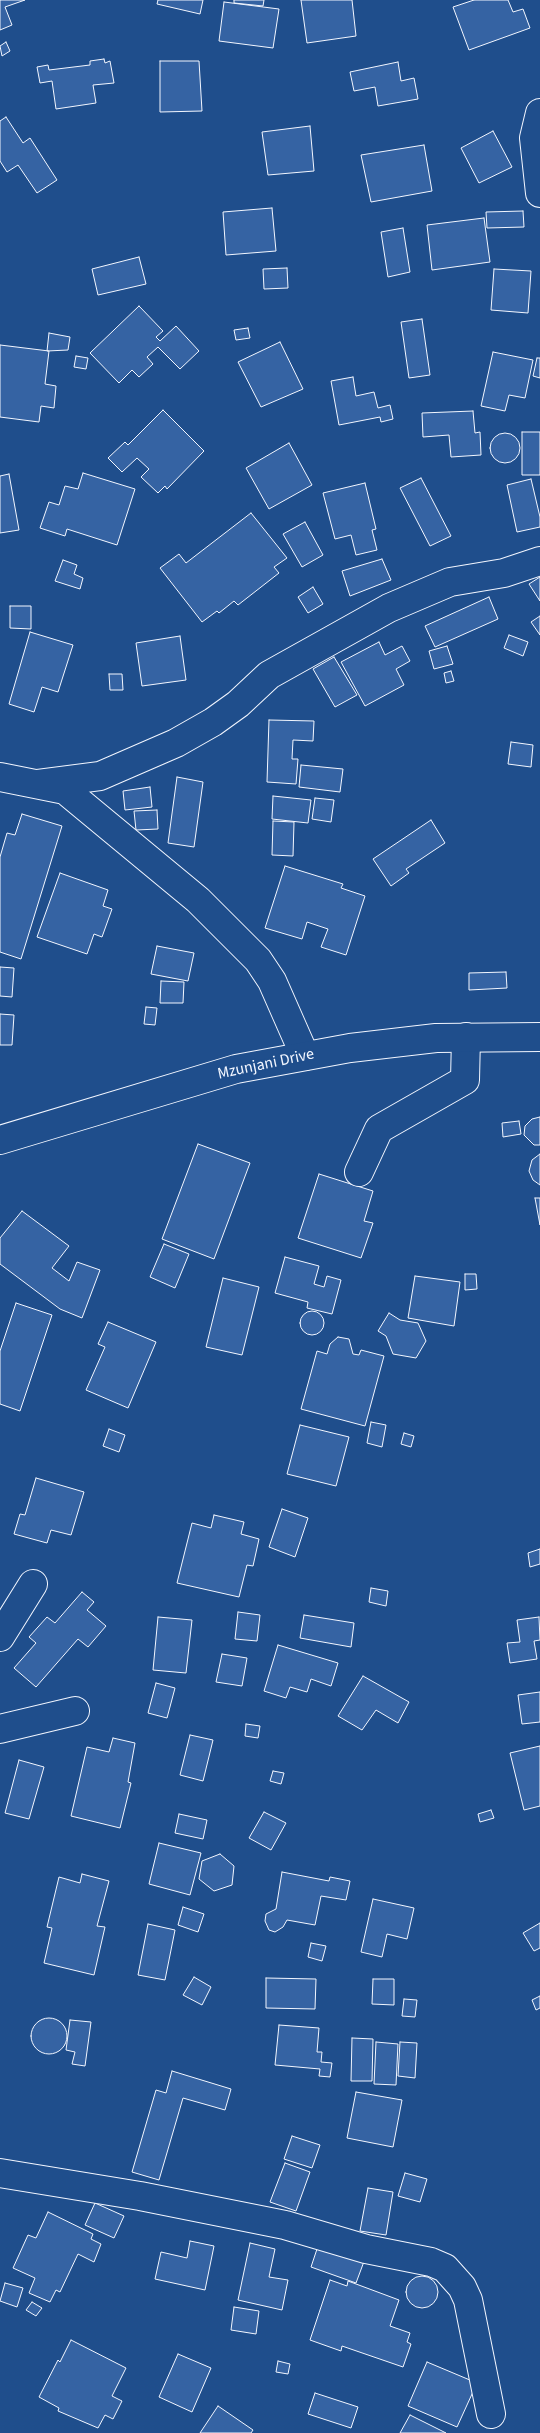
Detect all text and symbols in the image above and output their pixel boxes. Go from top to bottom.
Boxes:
street label: Mzunjani Drive [216,1045,316,1085]

